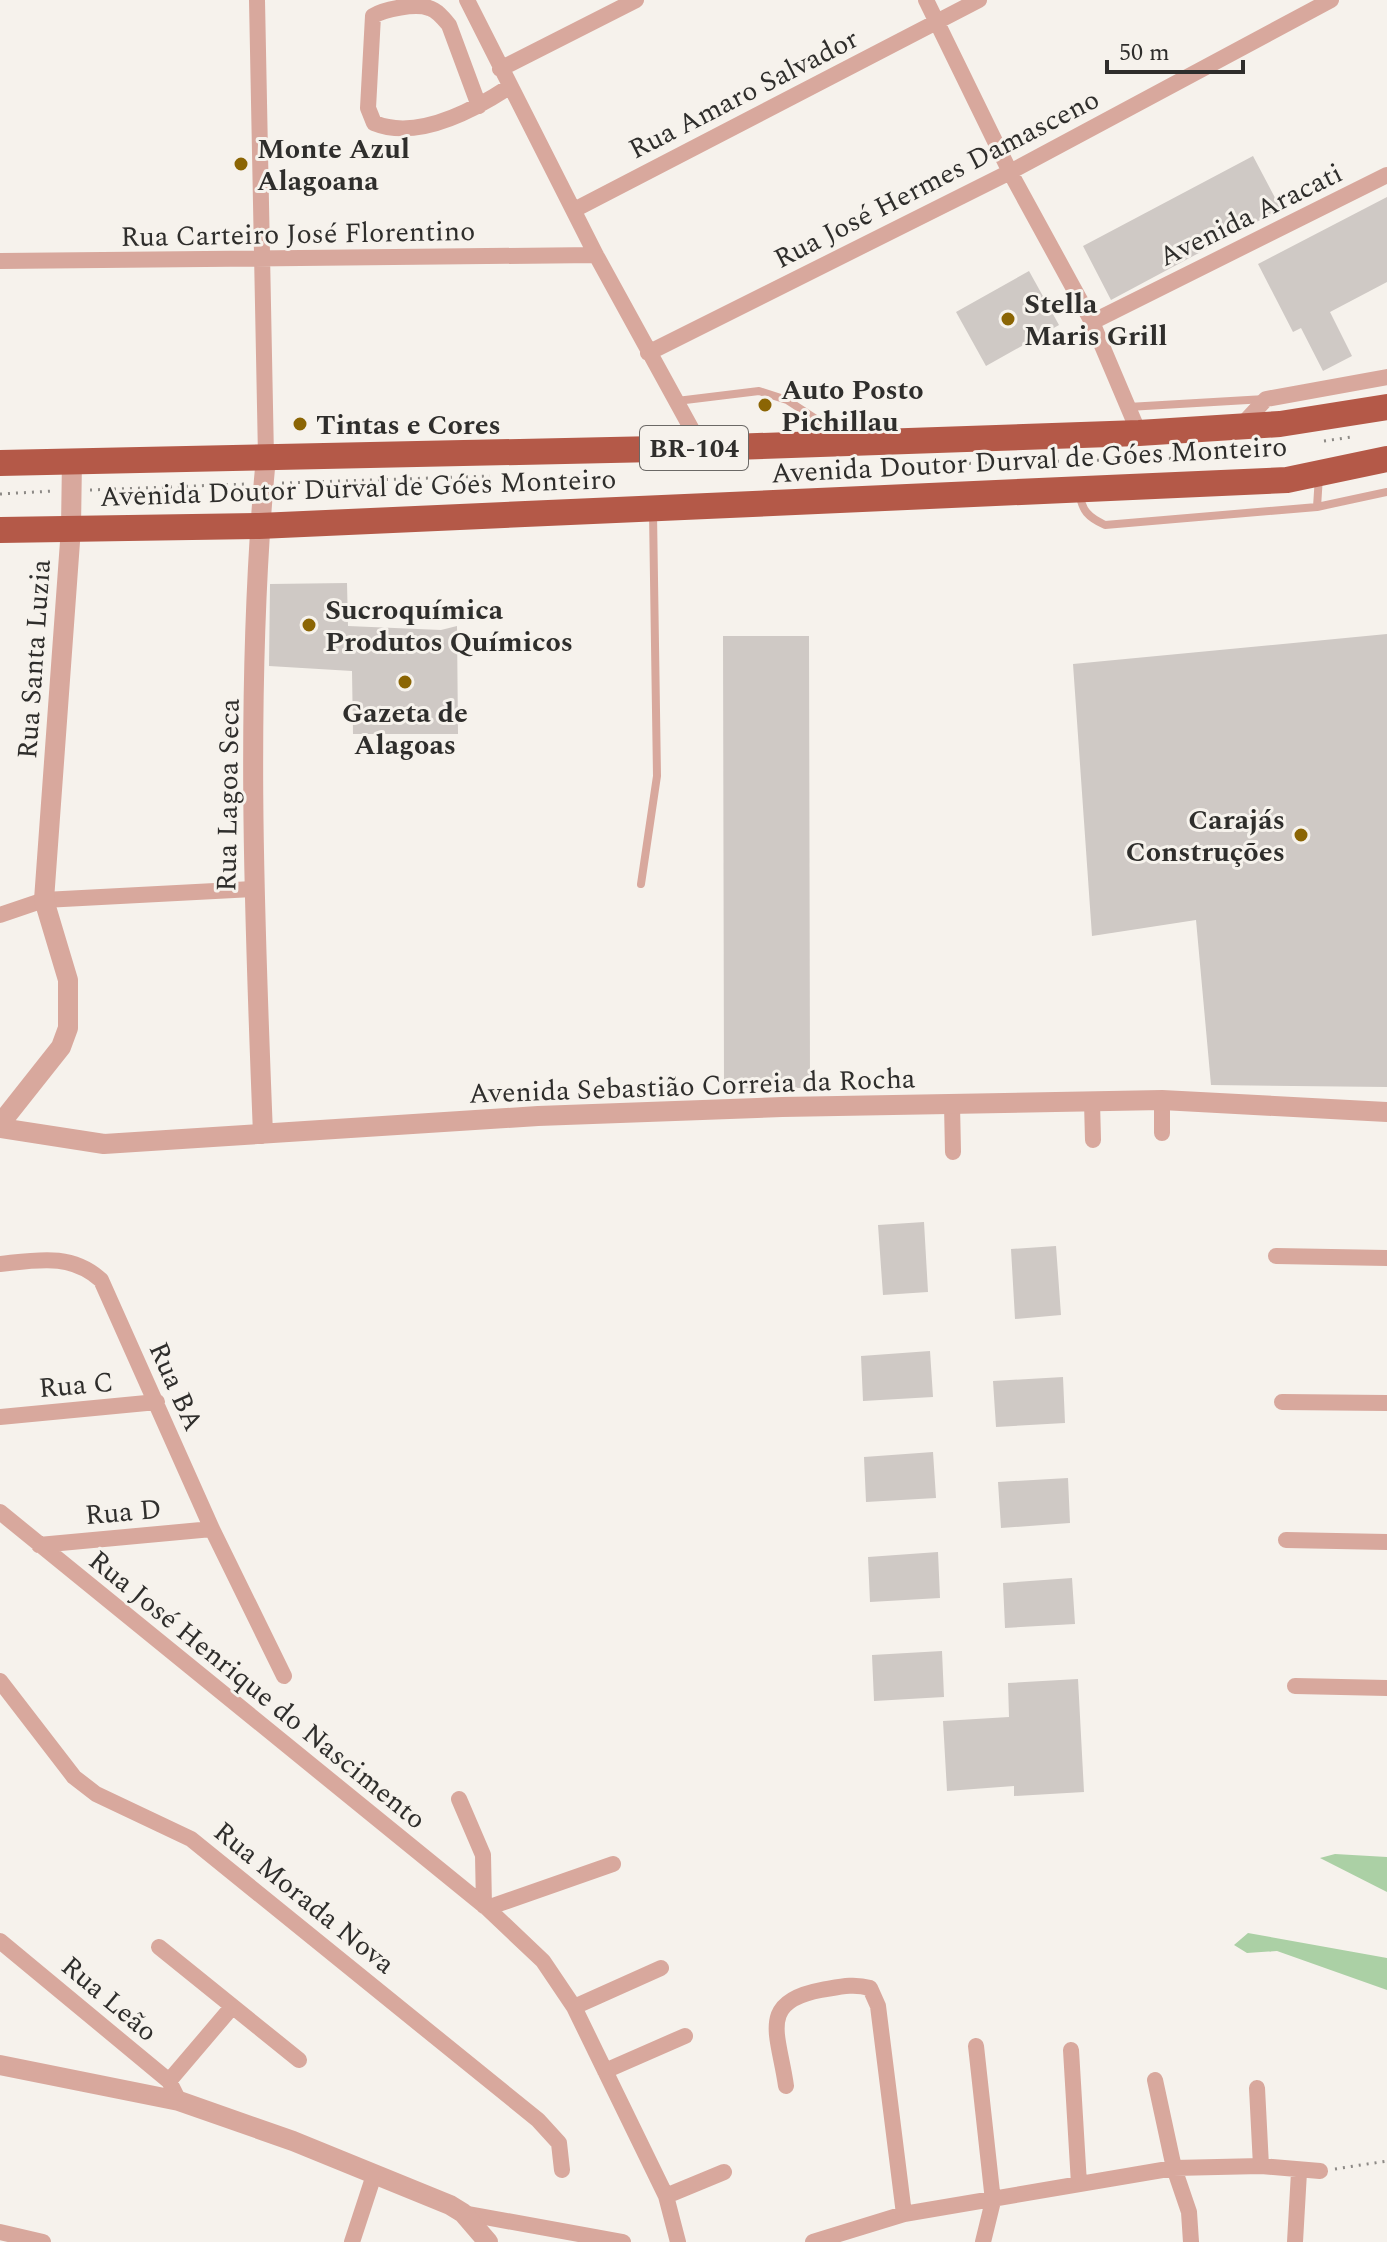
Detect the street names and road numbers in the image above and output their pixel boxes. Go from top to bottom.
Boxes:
street label: Rua Amaro Salvador [621,18,866,171]
street label: Rua José Hermes Damasceno [766,78,1107,280]
street label: Avenida Aracati [1151,152,1350,279]
street label: Rua Carteiro José Florentino [120,210,476,259]
road number: BR-104 [640,426,748,470]
street label: Avenida Doutor Durval de Góes Monteiro [770,426,1288,495]
street label: Avenida Doutor Durval de Góes Monteiro [99,458,617,519]
street label: Rua Santa Luzia [6,557,63,761]
street label: Rua Lagoa Seca [205,698,252,892]
street label: Avenida Sebastião Correia da Rocha [468,1057,916,1116]
street label: Rua BA [137,1335,214,1438]
street label: Rua C [37,1361,115,1410]
street label: Rua D [83,1488,163,1537]
street label: Rua José Henrique do Nascimento [79,1540,435,1840]
street label: Rua Morada Nova [204,1811,404,1985]
street label: Rua Leão [51,1946,167,2053]

